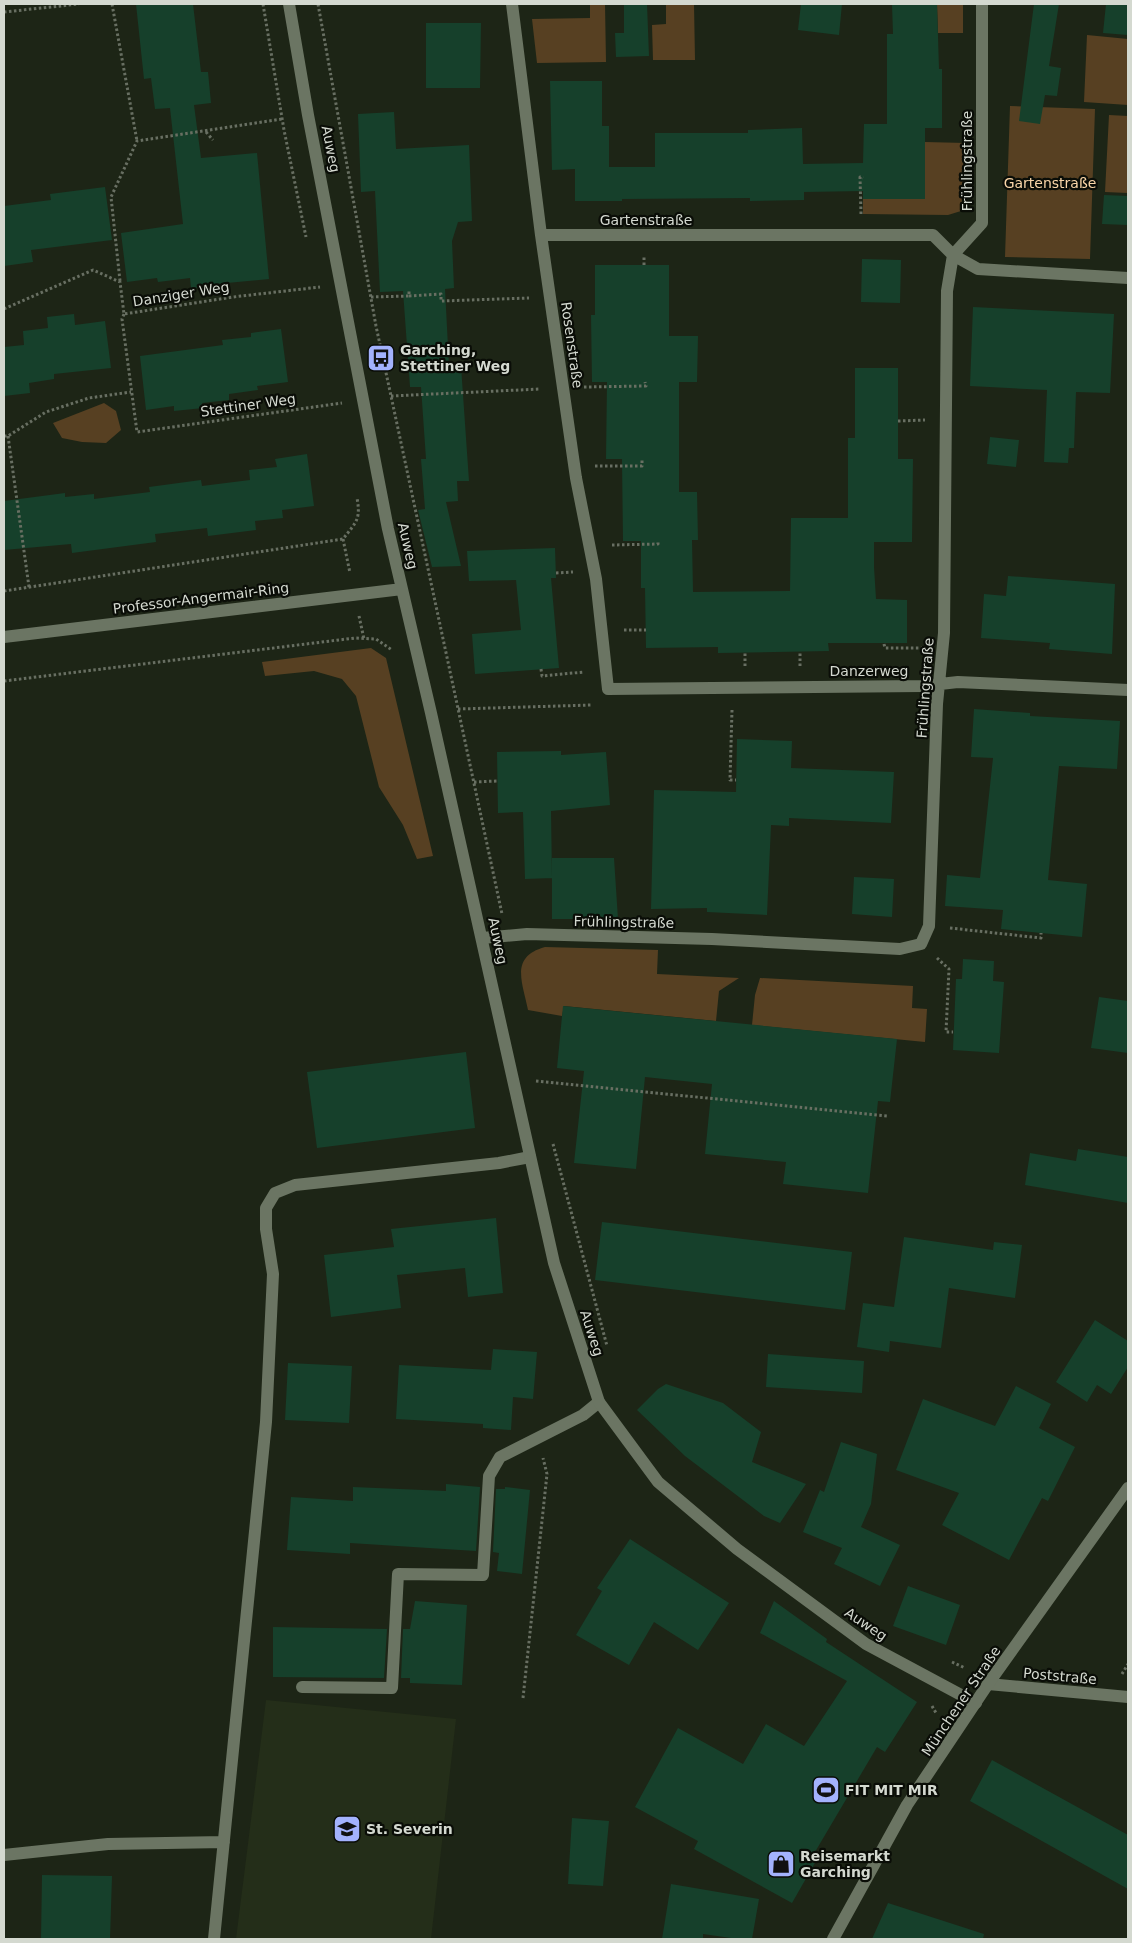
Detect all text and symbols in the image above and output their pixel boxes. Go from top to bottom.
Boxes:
street label: Frühlingstraße [959,111,975,211]
street label: Auweg [319,124,343,174]
park label: Gartenstraße [1004,175,1096,191]
street label: Gartenstraße [600,212,692,228]
street label: Danziger Weg [131,278,231,310]
street label: Rosenstraße [558,301,586,389]
place label: Garching, Stettiner Weg [400,342,510,374]
bus stop icon: Garching, Stettiner Weg [366,343,396,373]
street label: Stettiner Weg [199,390,297,420]
street label: Auweg [395,521,421,571]
street label: Professor-Angermair-Ring [112,579,290,617]
street label: Frühlingstraße [914,637,936,739]
street label: Danzerweg [830,663,908,679]
street label: Frühlingstraße [574,913,674,931]
street label: Auweg [485,916,511,966]
street label: Auweg [577,1308,607,1358]
street label: Auweg [842,1604,890,1644]
street label: Münchener Straße [918,1643,1004,1759]
street label: Poststraße [1023,1665,1097,1687]
sports icon: FIT MIT MIR [811,1775,841,1805]
place label: FIT MIT MIR [845,1782,938,1798]
school or university icon: St. Severin [332,1814,362,1844]
place label: St. Severin [366,1821,453,1837]
place label: Reisemarkt Garching [800,1848,890,1880]
shop icon: Reisemarkt Garching [766,1849,796,1879]

